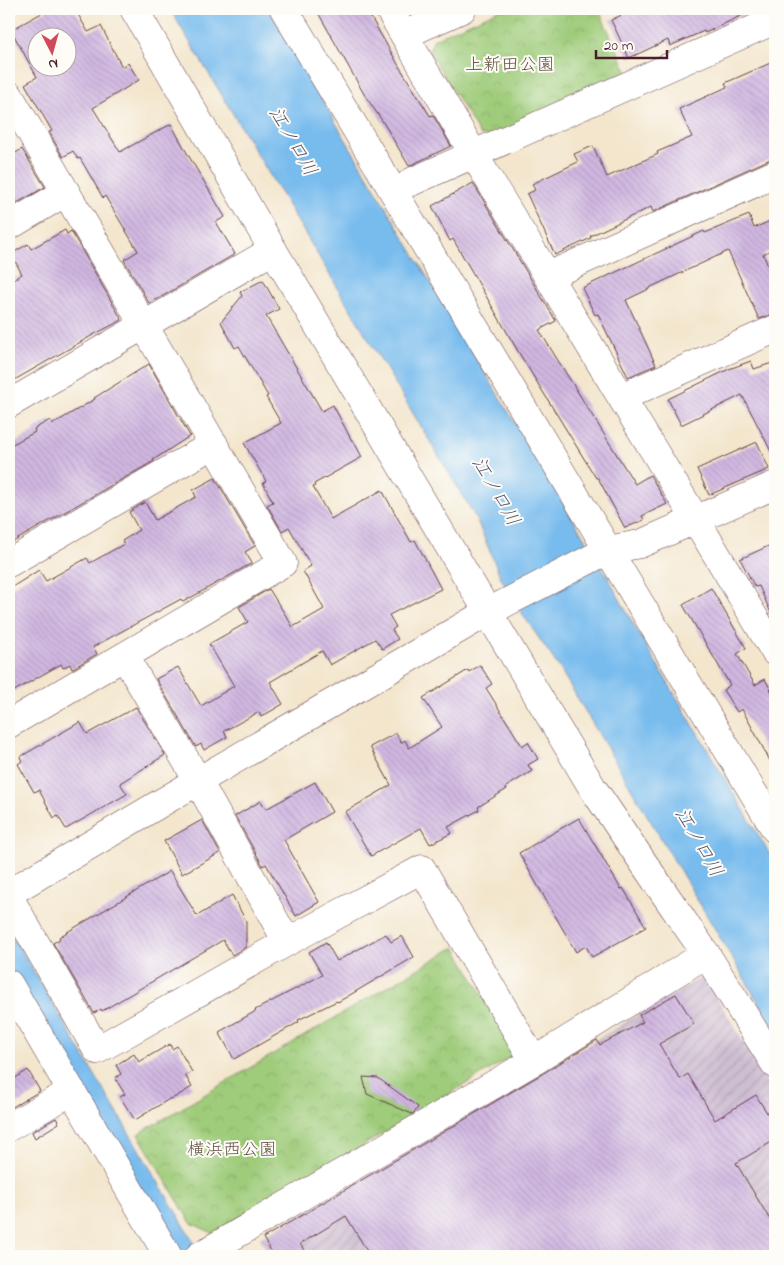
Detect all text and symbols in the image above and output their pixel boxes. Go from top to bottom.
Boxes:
north arrow [28,28,78,78]
scale bar [596,28,668,60]
text: 20 m [604,35,634,57]
text: N [47,53,59,74]
park label: 上新田公園 [465,53,555,79]
water label: 江ノ口川 [261,102,323,182]
water label: 江ノ口川 [464,452,526,532]
water label: 江ノ口川 [667,803,729,883]
park label: 横浜西公園 [187,1138,277,1164]

